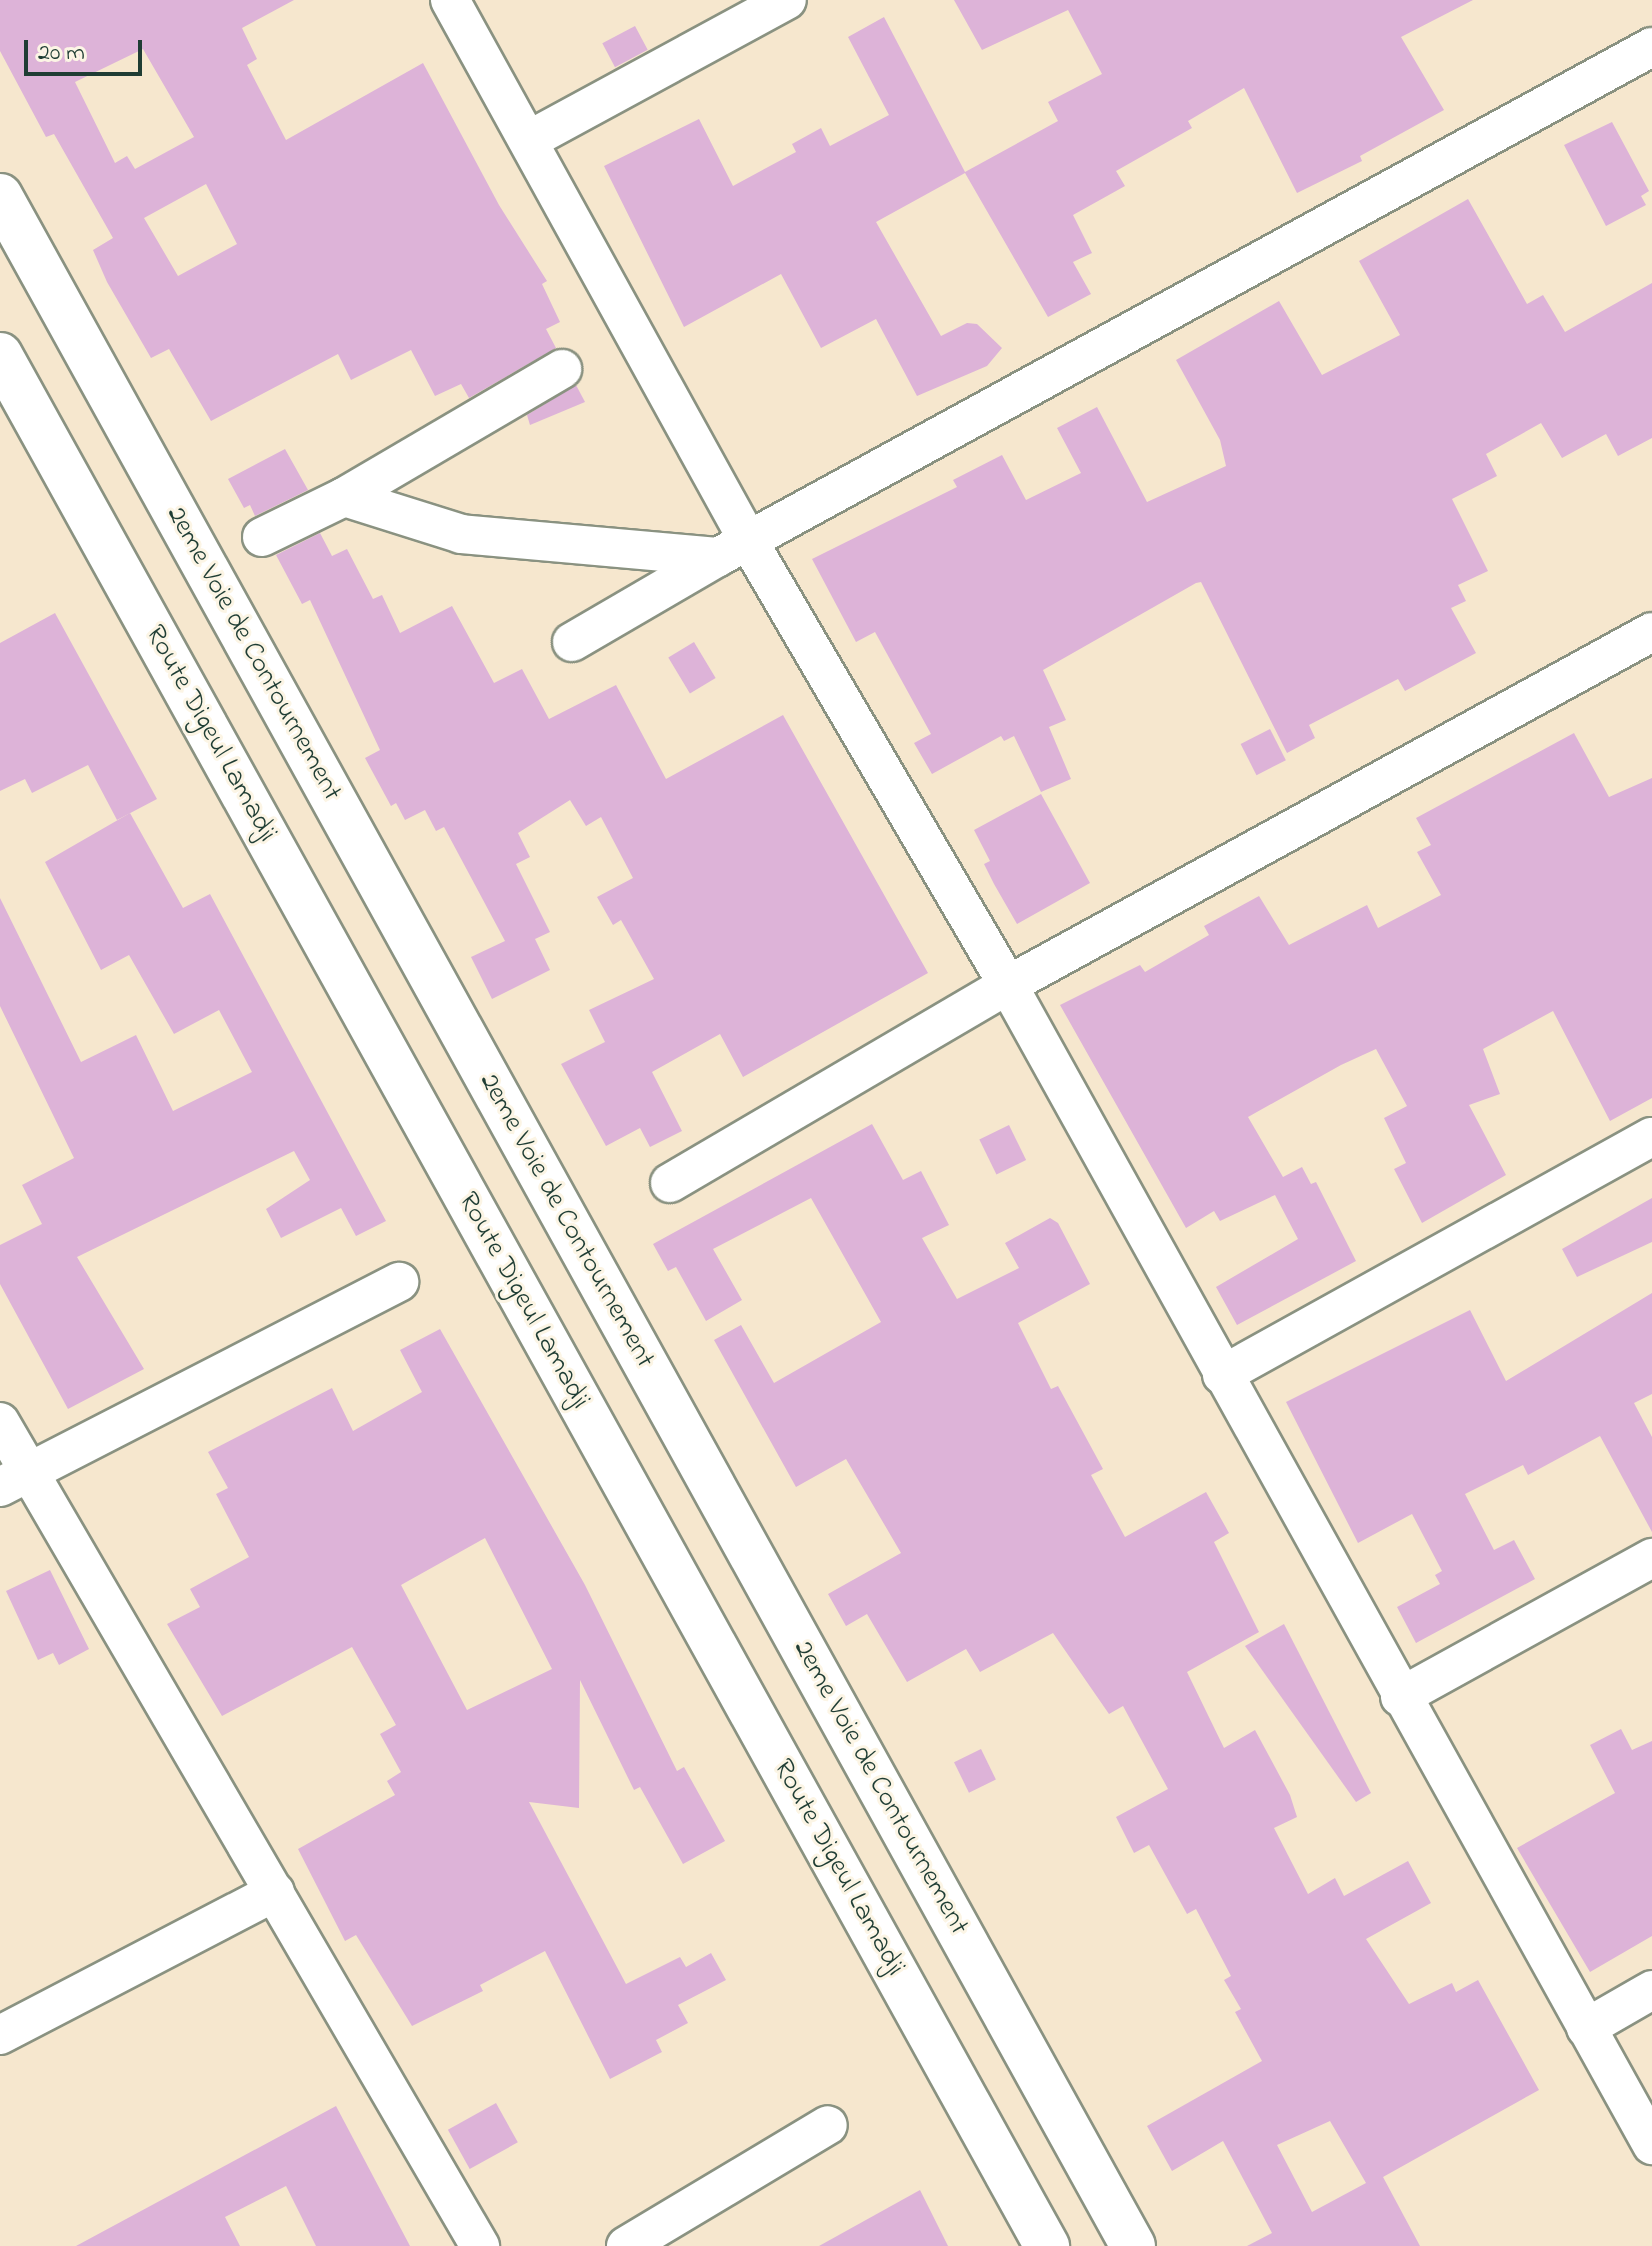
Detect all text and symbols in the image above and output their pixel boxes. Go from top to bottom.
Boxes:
scale bar [28,24,146,74]
text: 20 m [38,36,85,71]
street label: 2eme Voie de Contournement [158,501,348,807]
street label: Route Digeul Lamadji [137,620,283,848]
street label: 2eme Voie de Contournement [471,1068,661,1374]
street label: Route Digeul Lamadji [450,1187,596,1415]
street label: 2eme Voie de Contournement [785,1635,975,1941]
street label: Route Digeul Lamadji [765,1754,911,1982]

